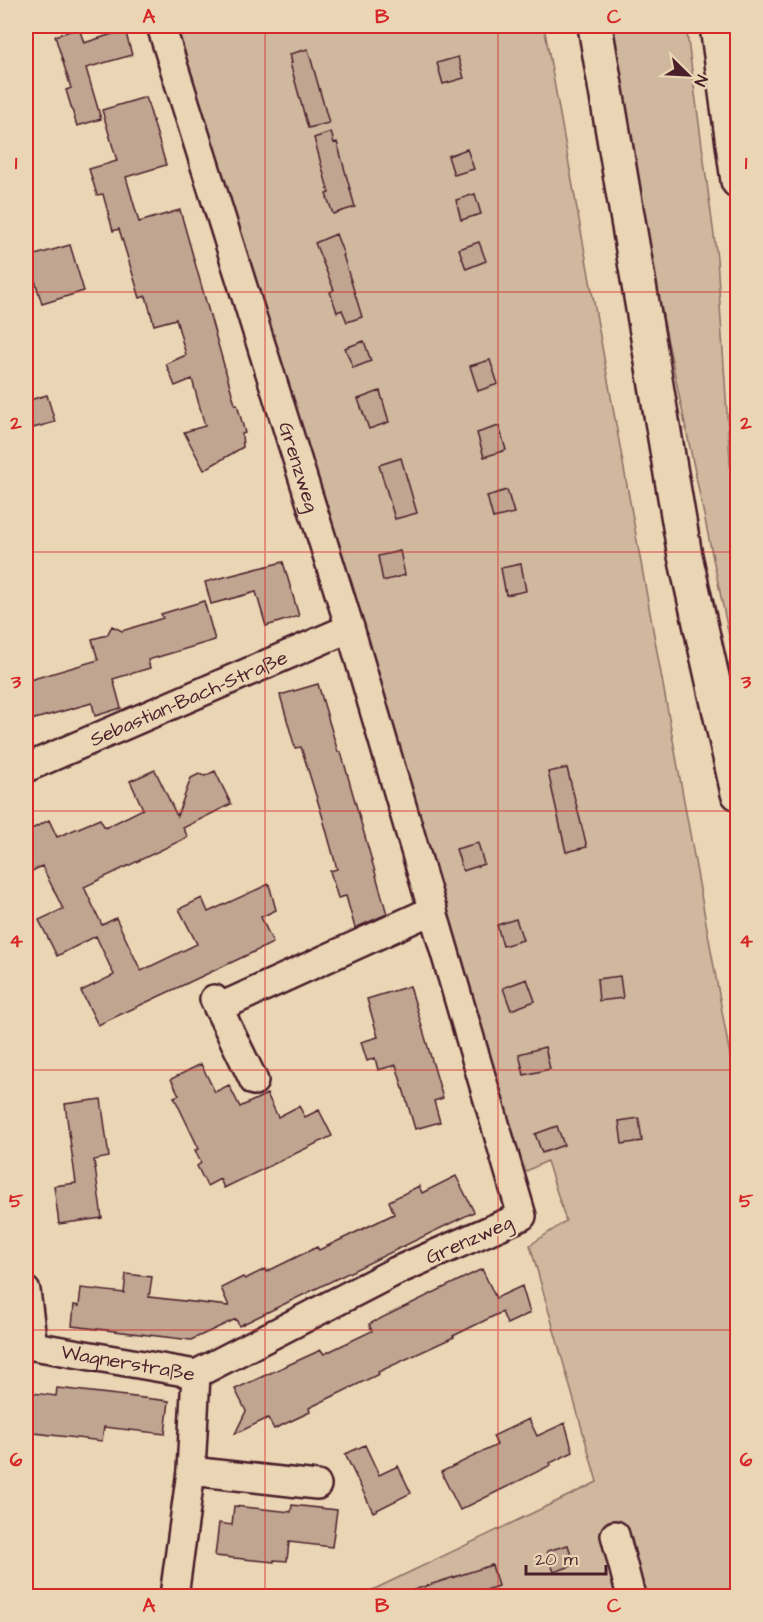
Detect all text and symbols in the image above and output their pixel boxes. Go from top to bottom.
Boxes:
text: A [143,3,156,31]
text: B [375,3,390,31]
text: C [607,3,622,31]
north arrow [658,45,718,105]
text: N [689,72,713,90]
text: 1 [15,149,18,177]
text: 1 [745,149,748,177]
text: 2 [9,409,22,437]
text: 2 [739,409,752,437]
street label: Grenzweg [271,419,326,516]
street label: Sebastian-Bach-Straße [86,644,292,754]
text: 3 [10,668,22,696]
text: 3 [740,668,752,696]
text: 4 [9,927,23,955]
text: 4 [739,927,753,955]
text: 5 [9,1187,24,1215]
text: 5 [739,1187,754,1215]
street label: Grenzweg [421,1208,518,1273]
street label: Wagnerstraße [59,1338,197,1389]
text: 6 [10,1446,23,1474]
text: 6 [740,1446,753,1474]
scale bar [526,1538,606,1576]
text: 20 m [535,1547,578,1572]
text: A [143,1592,156,1620]
text: B [375,1592,390,1620]
text: C [607,1592,622,1620]

